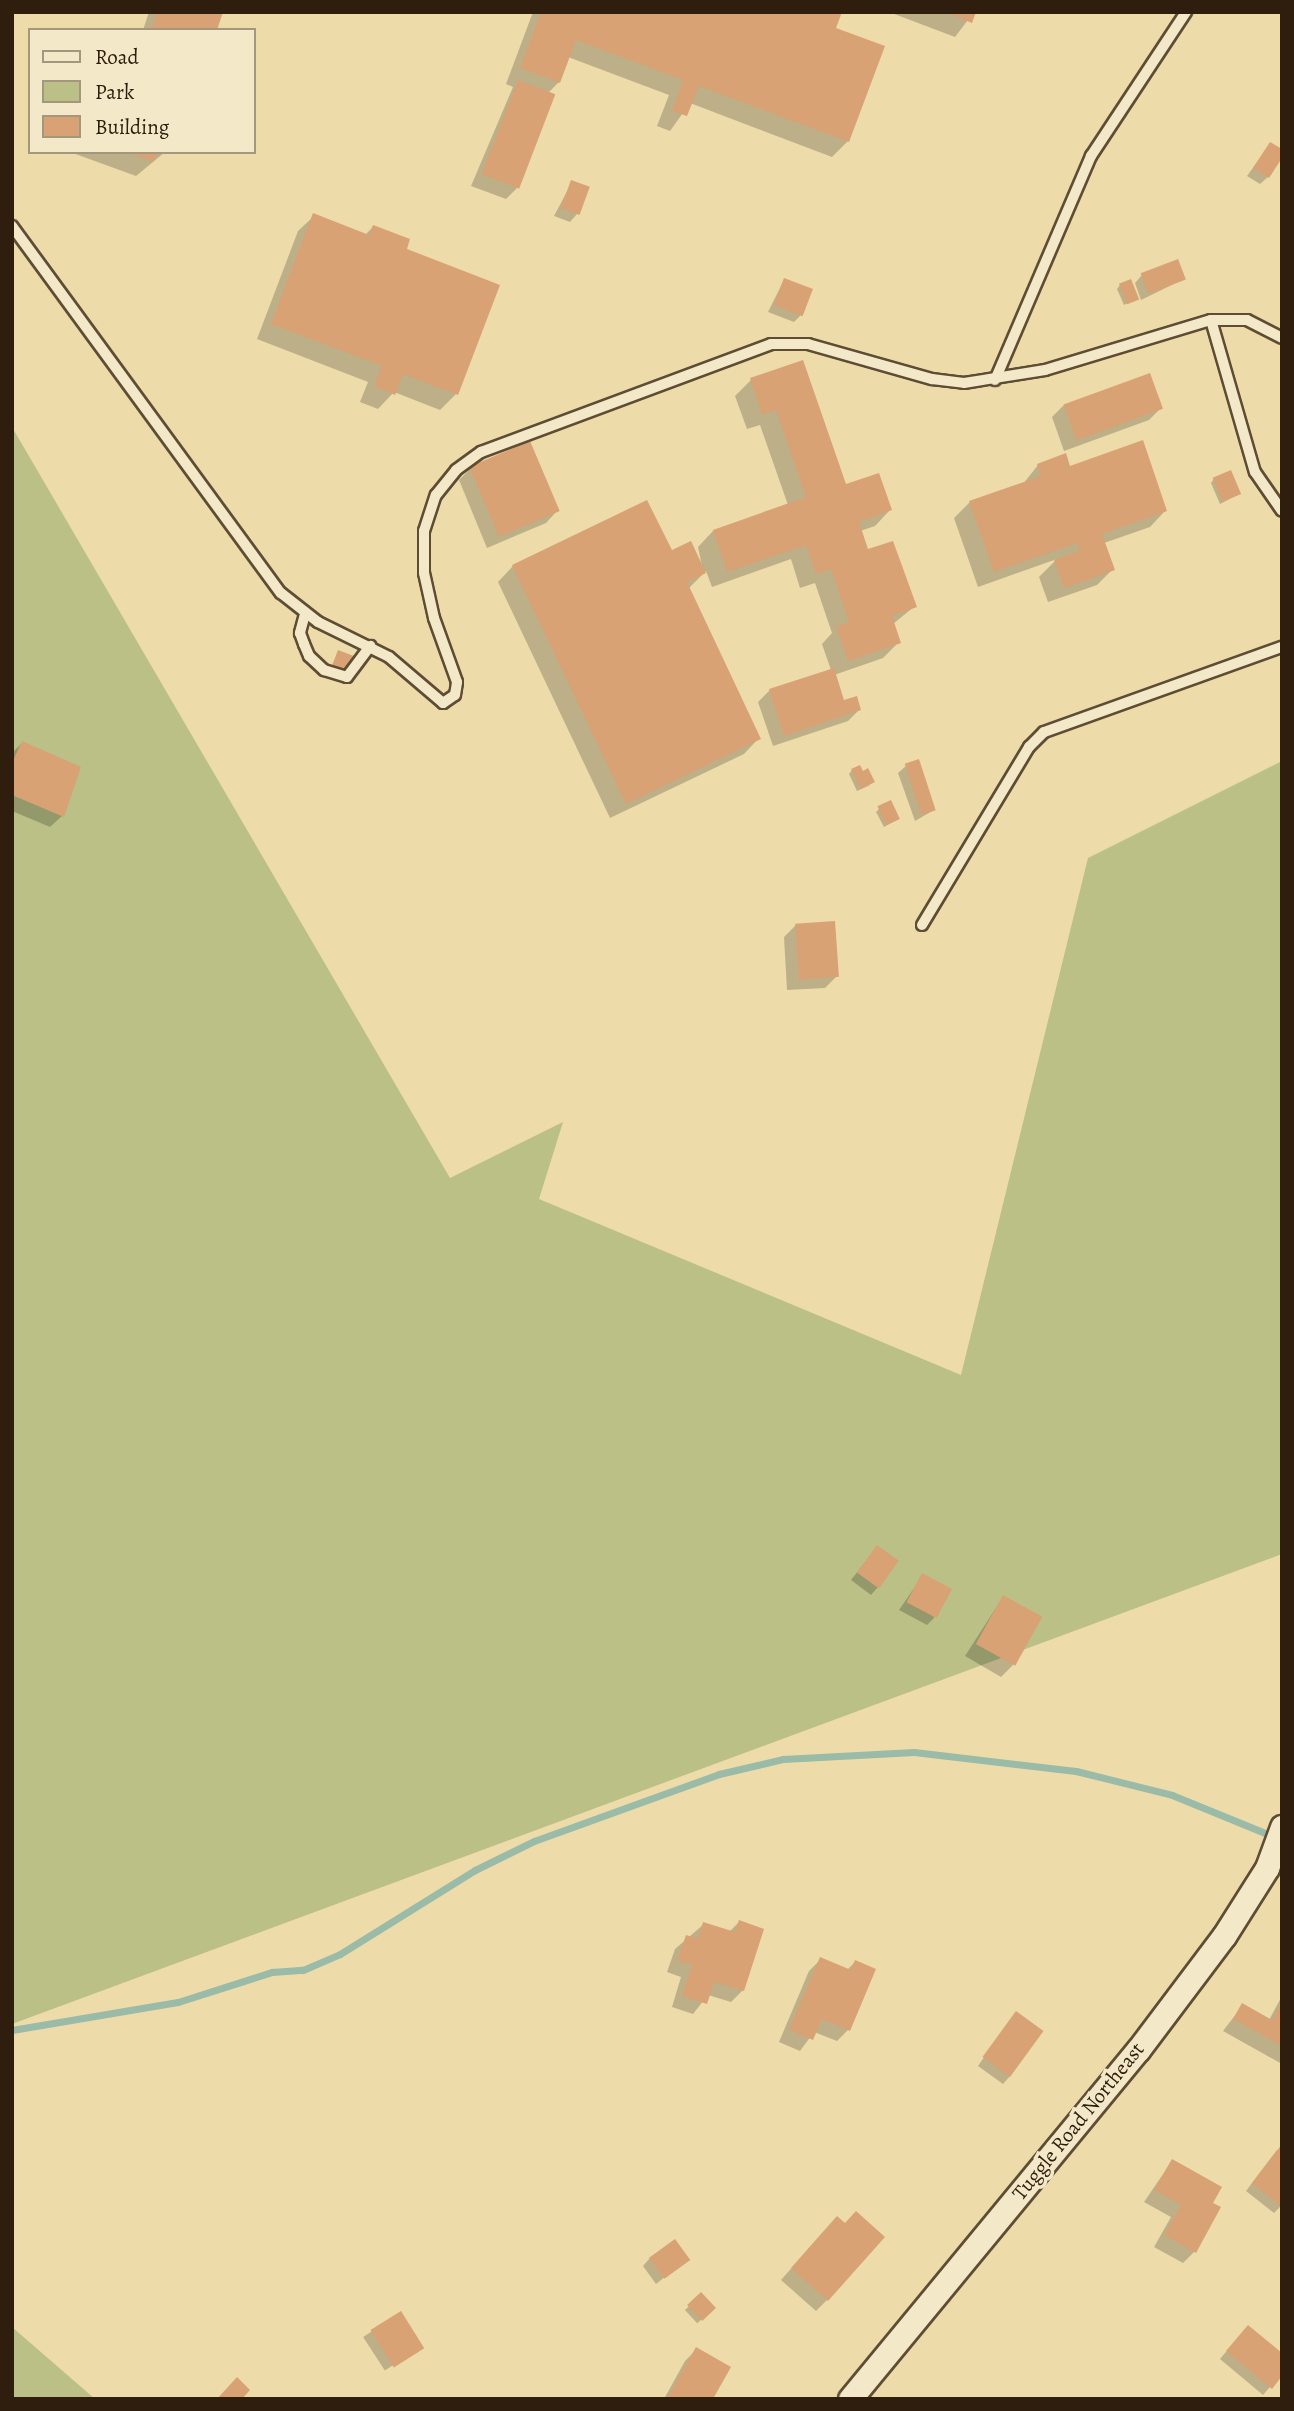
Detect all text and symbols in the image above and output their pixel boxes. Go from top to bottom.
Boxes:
legend [28,28,256,154]
text: Road [95,43,139,71]
text: Park [95,78,134,106]
text: Building [95,113,169,141]
street label: Tuggle Road Northeast [1007,2037,1149,2205]

